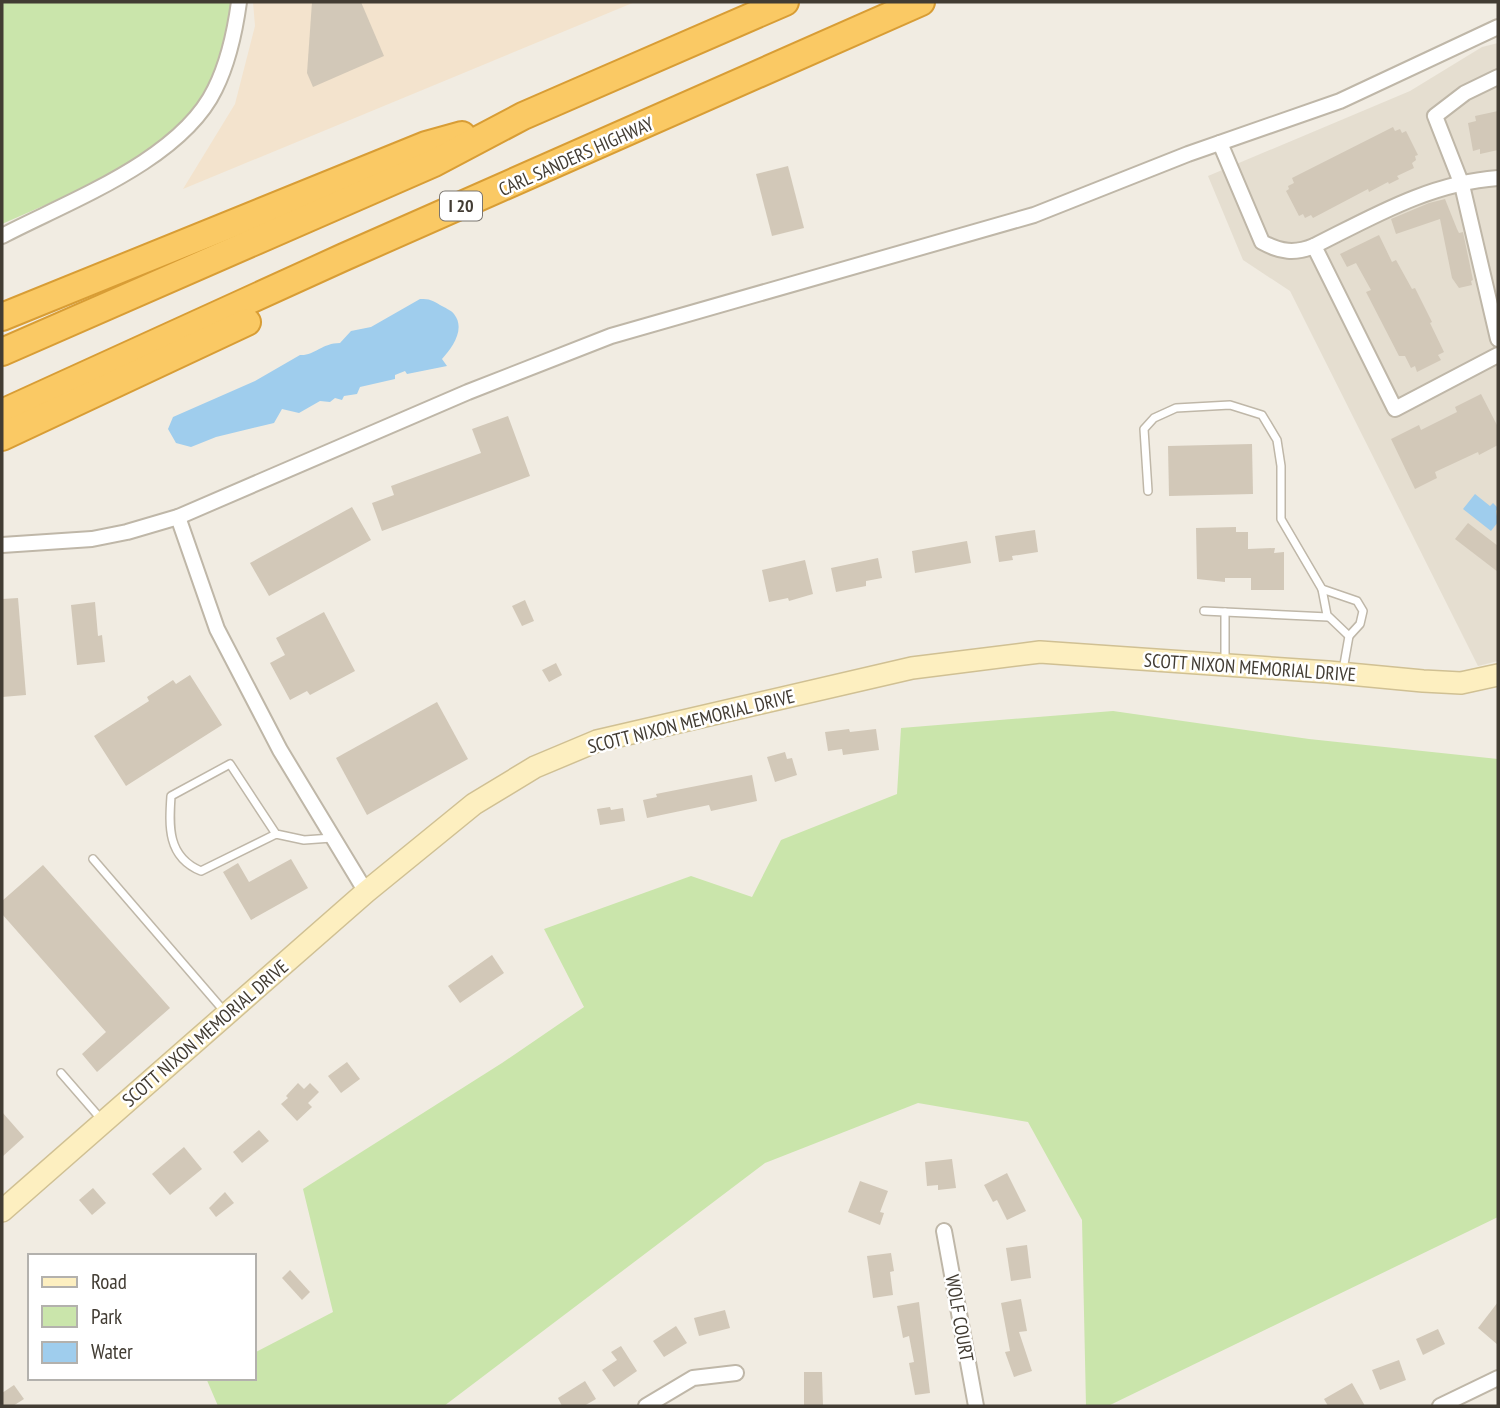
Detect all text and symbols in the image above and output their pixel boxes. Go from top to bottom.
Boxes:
street label: CARL SANDERS HIGHWAY [495,111,658,201]
road number: I 20 [440,191,482,220]
street label: SCOTT NIXON MEMORIAL DRIVE [1143,648,1357,686]
street label: SCOTT NIXON MEMORIAL DRIVE [585,684,797,758]
street label: SCOTT NIXON MEMORIAL DRIVE [117,954,293,1112]
legend [28,1254,256,1380]
text: Road [91,1268,127,1295]
street label: WOLF COURT [941,1273,980,1364]
text: Park [91,1303,122,1330]
text: Water [91,1338,133,1365]

